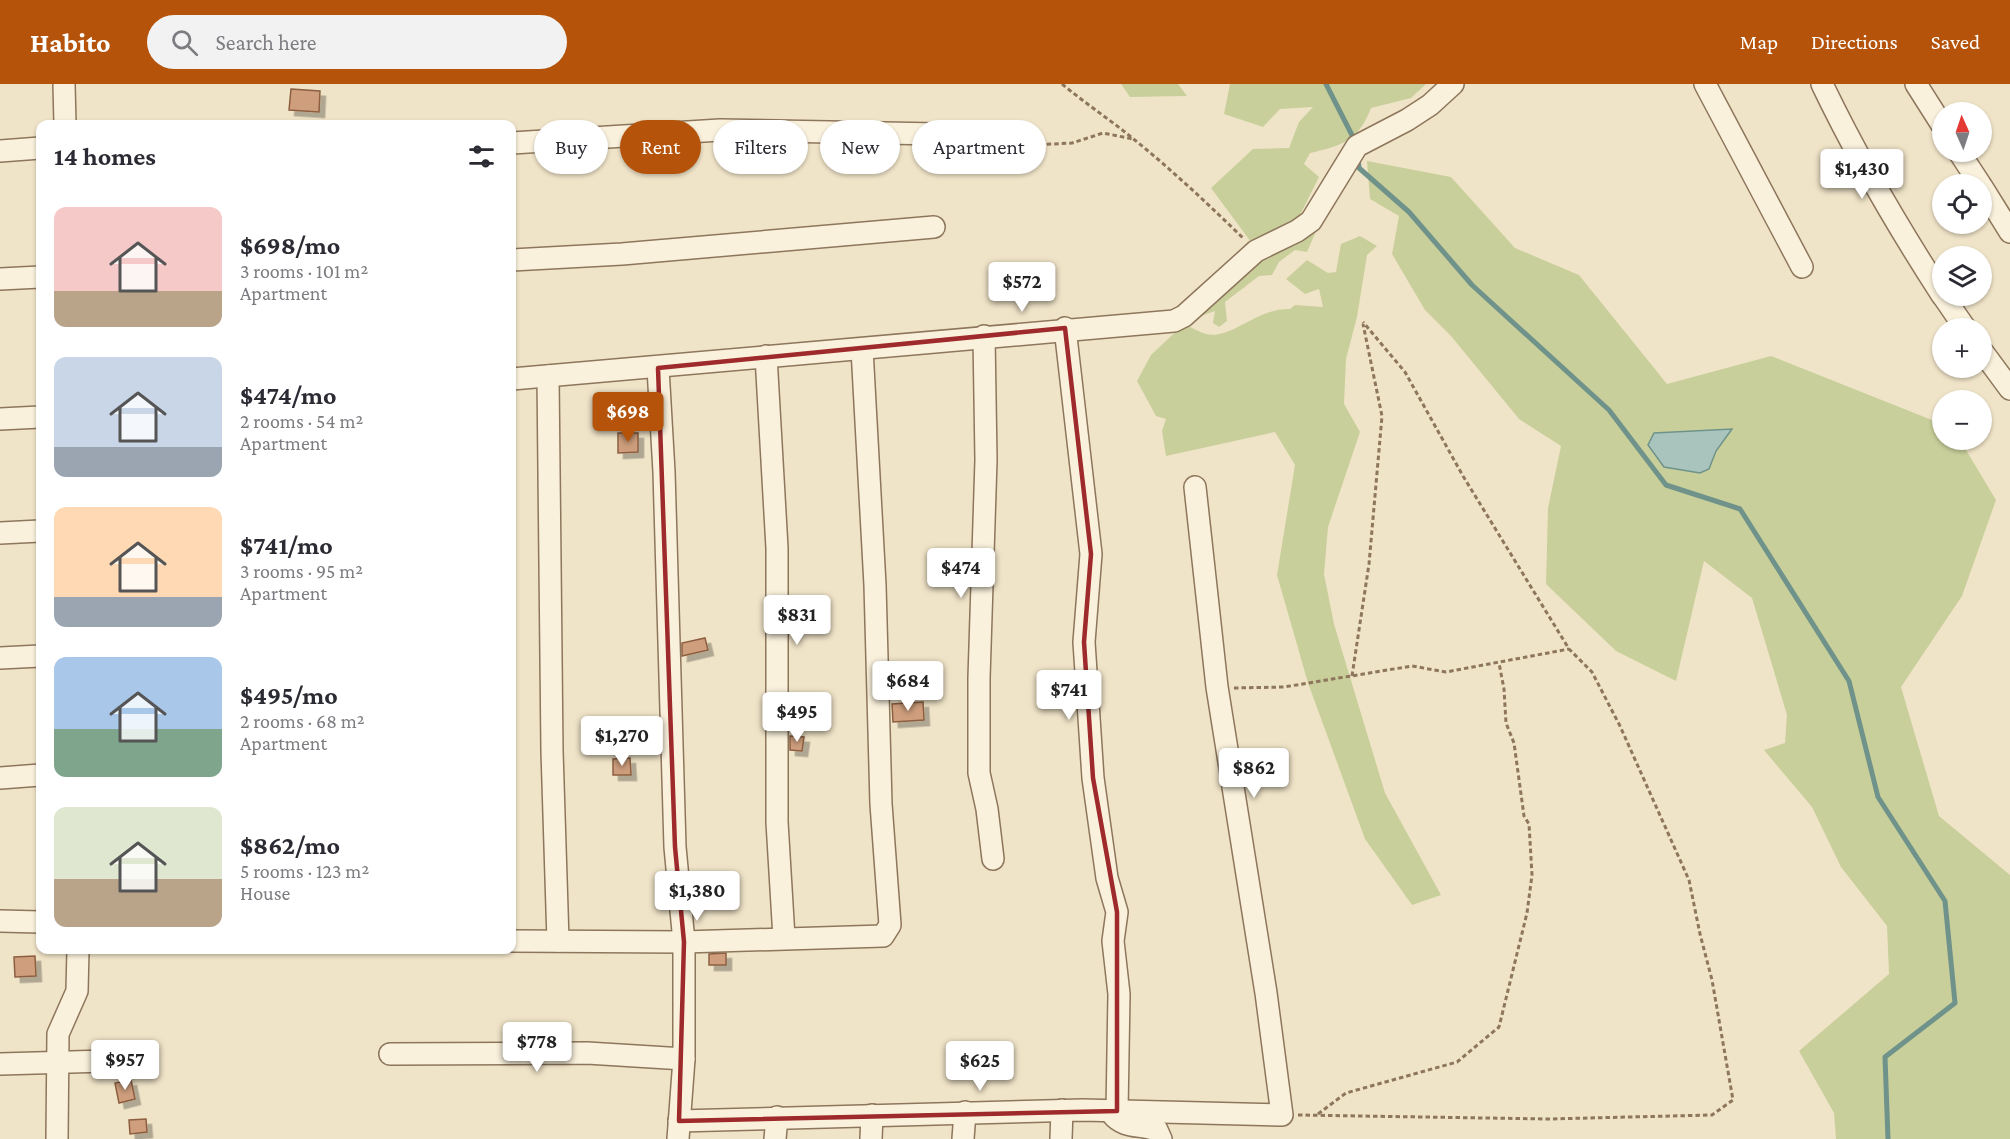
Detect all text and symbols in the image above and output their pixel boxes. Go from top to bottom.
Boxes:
search box [147,15,567,69]
icon: search [168,26,201,59]
text: Habito [30,27,111,58]
text: Search here [216,30,317,55]
text: Map [1740,30,1778,54]
text: Directions [1811,30,1898,54]
text: Saved [1931,30,1980,54]
north arrow [1932,102,1992,162]
map controls [1932,102,1992,450]
chip: Buy [534,120,608,174]
chip: Rent [620,120,701,174]
chip: Filters [713,120,808,174]
chip: New [820,120,900,174]
chip: Apartment [912,120,1046,174]
icon: filters [465,140,498,173]
text: 14 homes [54,142,156,171]
pin: $1,430 [1813,149,1911,200]
text: $1,430 [1834,157,1890,179]
button: locate [1932,174,1992,234]
icon: home [102,231,174,303]
text: $698/mo [240,231,340,260]
button: layers [1932,246,1992,306]
text: 3 rooms · 101 m² [240,260,368,282]
pin: $572 [986,262,1058,313]
text: $572 [1002,270,1042,292]
text: Apartment [240,282,327,304]
button: + [1932,318,1992,378]
icon: home [102,381,174,453]
text: $474/mo [240,381,337,410]
button: − [1932,390,1992,450]
pin: $698 [592,392,664,443]
text: $698 [607,400,649,422]
text: 2 rooms · 54 m² [240,410,363,432]
text: Apartment [240,432,327,454]
icon: home [102,531,174,603]
text: $741/mo [240,531,333,560]
pin: $474 [925,548,997,599]
text: $474 [941,556,981,578]
text: 3 rooms · 95 m² [240,560,363,582]
text: Apartment [240,582,327,604]
pin: $831 [761,595,833,646]
text: $831 [778,603,816,625]
pin: $684 [872,661,944,712]
text: $684 [886,669,930,691]
pin: $741 [1033,670,1105,721]
text: $741 [1050,678,1088,700]
icon: home [102,681,174,753]
text: $495/mo [240,681,338,710]
pin: $495 [761,692,833,743]
text: $495 [776,700,818,722]
text: 2 rooms · 68 m² [240,710,365,732]
pin: $1,270 [573,716,671,767]
text: $1,270 [595,724,649,746]
text: Apartment [240,732,327,754]
pin: $862 [1218,748,1290,799]
text: $862 [1233,756,1275,778]
icon: home [102,831,174,903]
text: $862/mo [240,831,340,860]
text: 5 rooms · 123 m² [240,860,369,882]
pin: $1,380 [648,871,746,922]
text: $1,380 [669,879,725,901]
text: House [240,882,290,904]
pin: $778 [501,1022,573,1073]
text: $778 [517,1030,557,1052]
pin: $957 [89,1040,161,1091]
pin: $625 [944,1041,1016,1092]
text: $957 [105,1048,145,1070]
text: $625 [960,1049,1000,1071]

